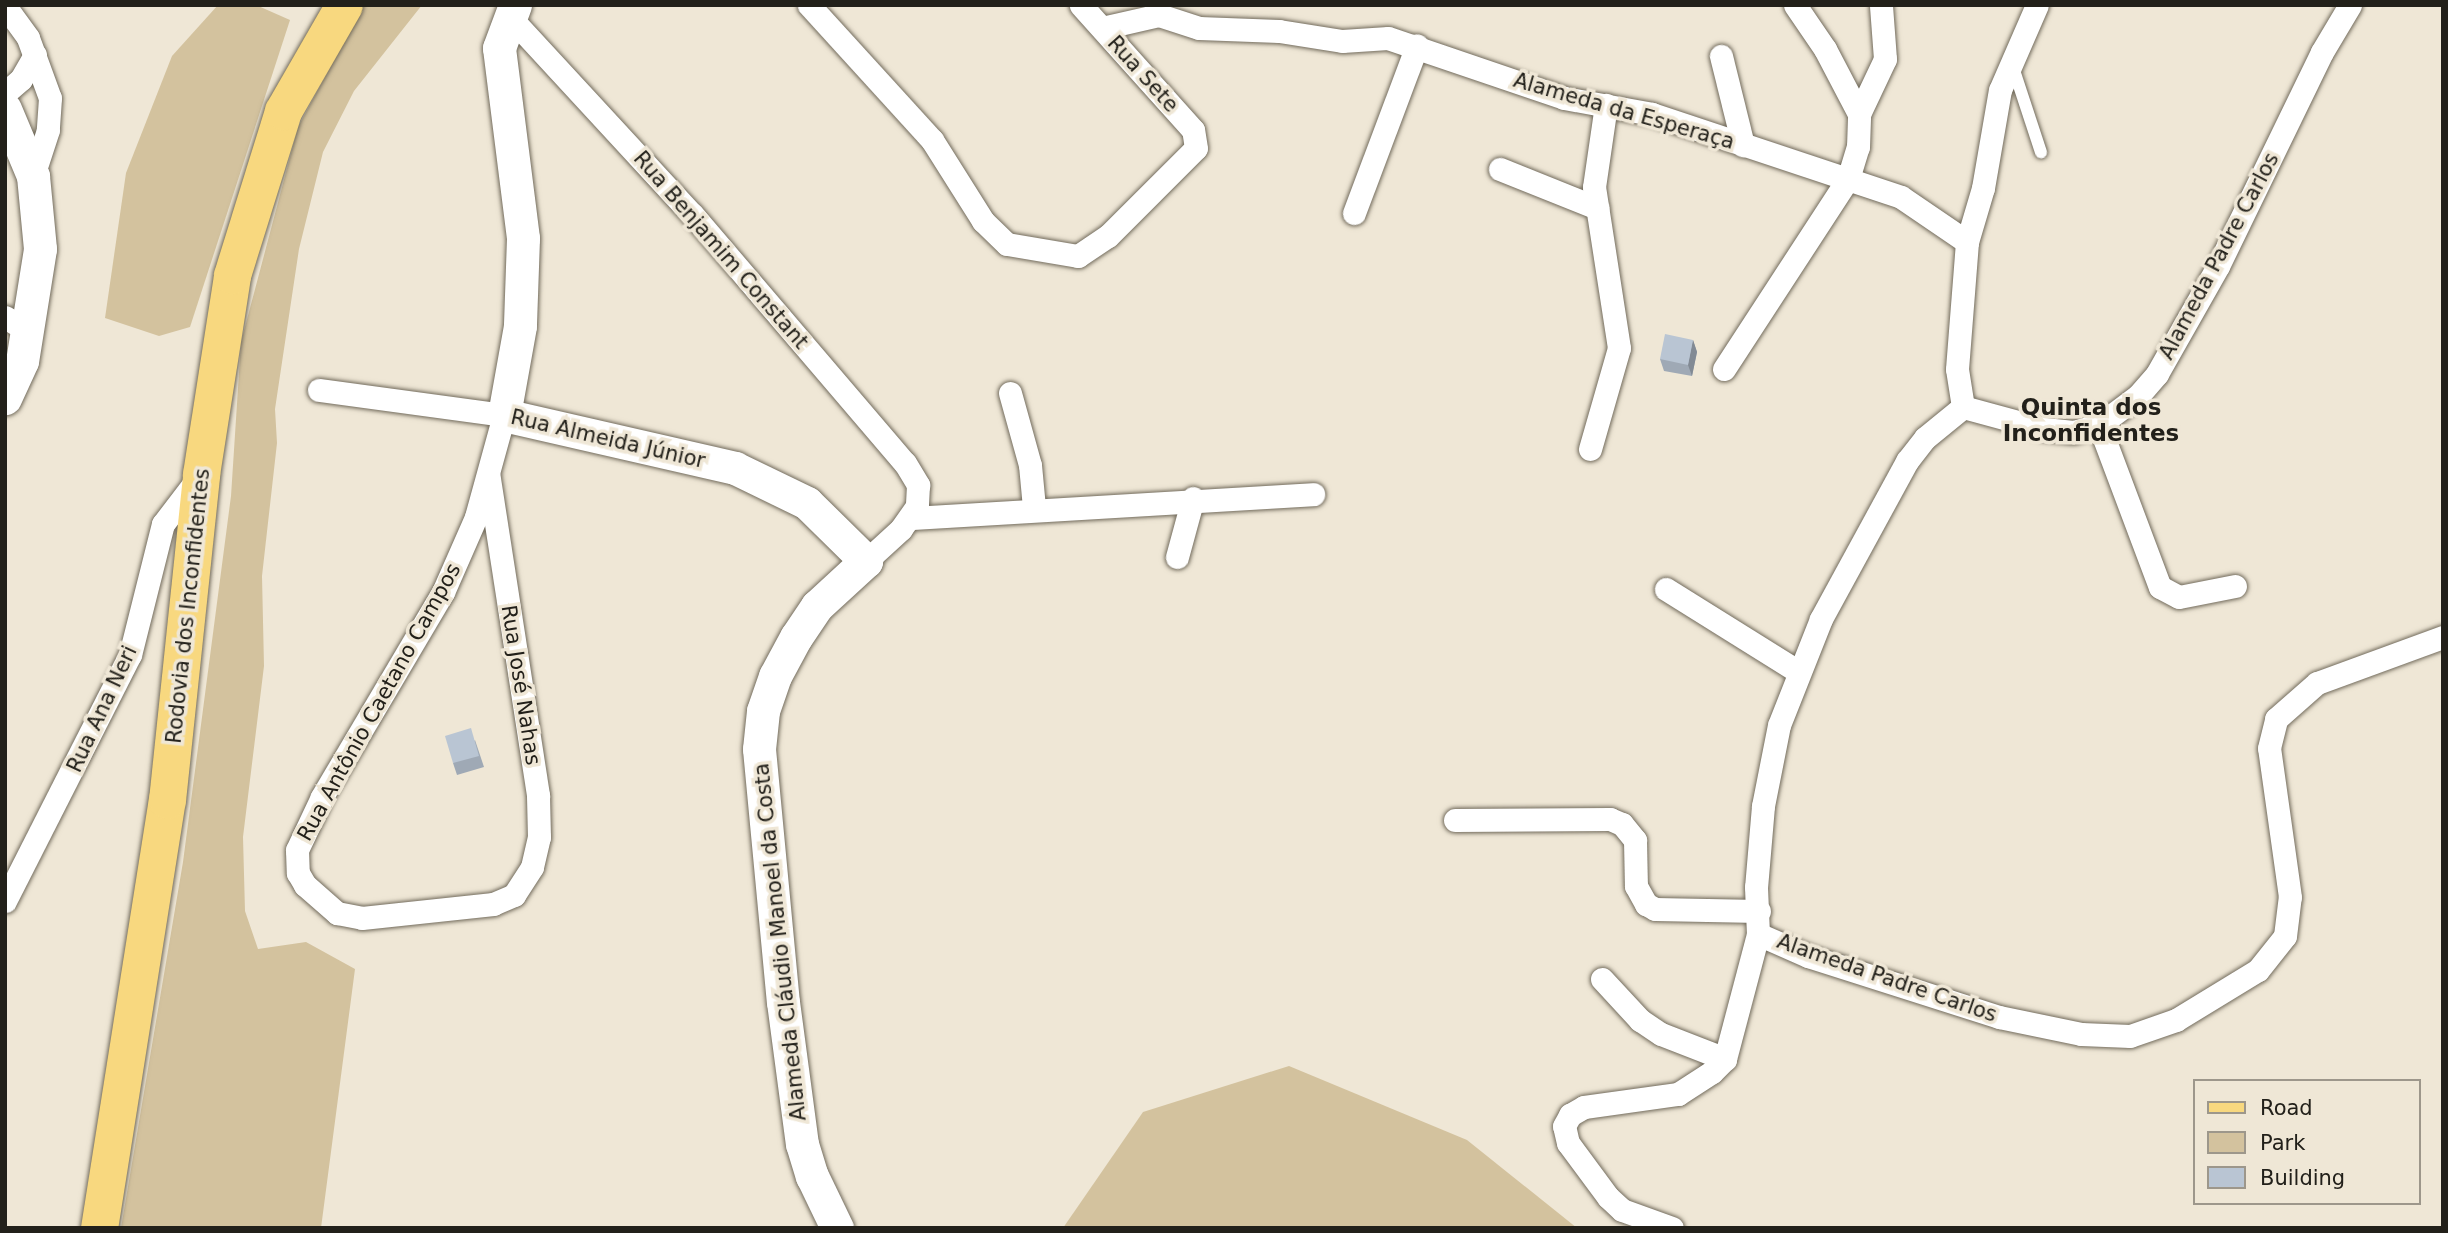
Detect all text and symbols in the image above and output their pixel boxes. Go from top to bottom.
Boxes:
street label: Rua Sete [1102,31,1184,117]
street label: Alameda da Esperaça [1511,67,1737,155]
street label: Rua Benjamim Constant [628,146,814,354]
street label: Alameda Padre Carlos [2154,148,2284,364]
district label: Quinta dos Inconfidentes [2003,393,2179,447]
street label: Rua Almeida Júnior [508,404,708,474]
street label: Rodovia dos Inconfidentes [161,467,215,745]
street label: Rua Antônio Caetano Campos [292,559,466,845]
street label: Rua José Nahas [496,603,546,767]
street label: Rua Ana Neri [62,642,142,776]
street label: Alameda Cláudio Manoel da Costa [749,762,811,1122]
street label: Alameda Padre Carlos [1774,929,2000,1027]
legend [2192,1079,2420,1205]
text: Road [2260,1096,2313,1120]
text: Park [2260,1131,2305,1155]
text: Building [2260,1166,2345,1190]

